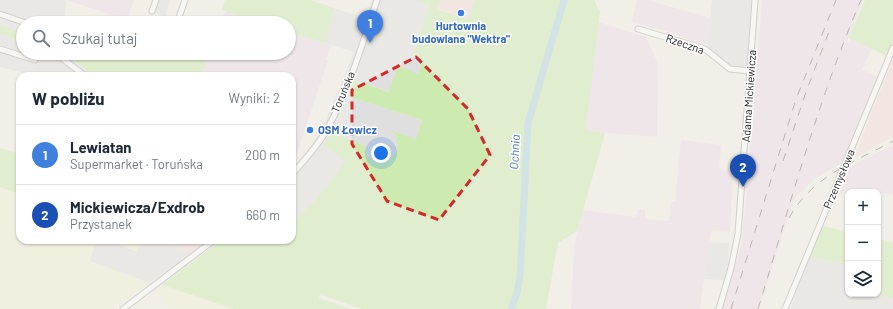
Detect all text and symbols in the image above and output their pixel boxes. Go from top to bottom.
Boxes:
marker: Hurtownia budowlana "Wektra" [456,8,466,18]
pin: 1 [357,10,383,43]
search box [16,16,296,60]
place label: Hurtownia budowlana "Wektra" [412,19,510,45]
icon: search [30,27,52,49]
text: Szukaj tutaj [62,29,138,47]
street label: Rzeczna [664,31,706,56]
street label: Adama Mickiewicza [739,49,758,143]
street label: Toruńska [328,69,357,114]
text: W pobliżu [32,88,105,108]
text: Wyniki: 2 [229,90,280,106]
place label: OSM Łowicz [318,123,377,136]
marker: OSM Łowicz [305,125,315,135]
water label: Ochnia [506,134,522,170]
text: Lewiatan [70,138,132,156]
your location [371,143,391,163]
text: 1 [43,147,47,163]
text: 200 m [245,147,280,163]
street label: Przemysłowa [820,147,857,210]
pin: 2 [730,154,756,187]
text: Supermarket · Toruńska [70,156,203,172]
map controls [845,189,881,297]
button: + [845,189,881,225]
text: Mickiewicza/Exdrob [70,198,205,216]
text: 2 [41,207,49,223]
text: 660 m [246,207,280,223]
text: Przystanek [70,216,132,232]
button: − [845,225,881,261]
button: layers [845,261,881,297]

